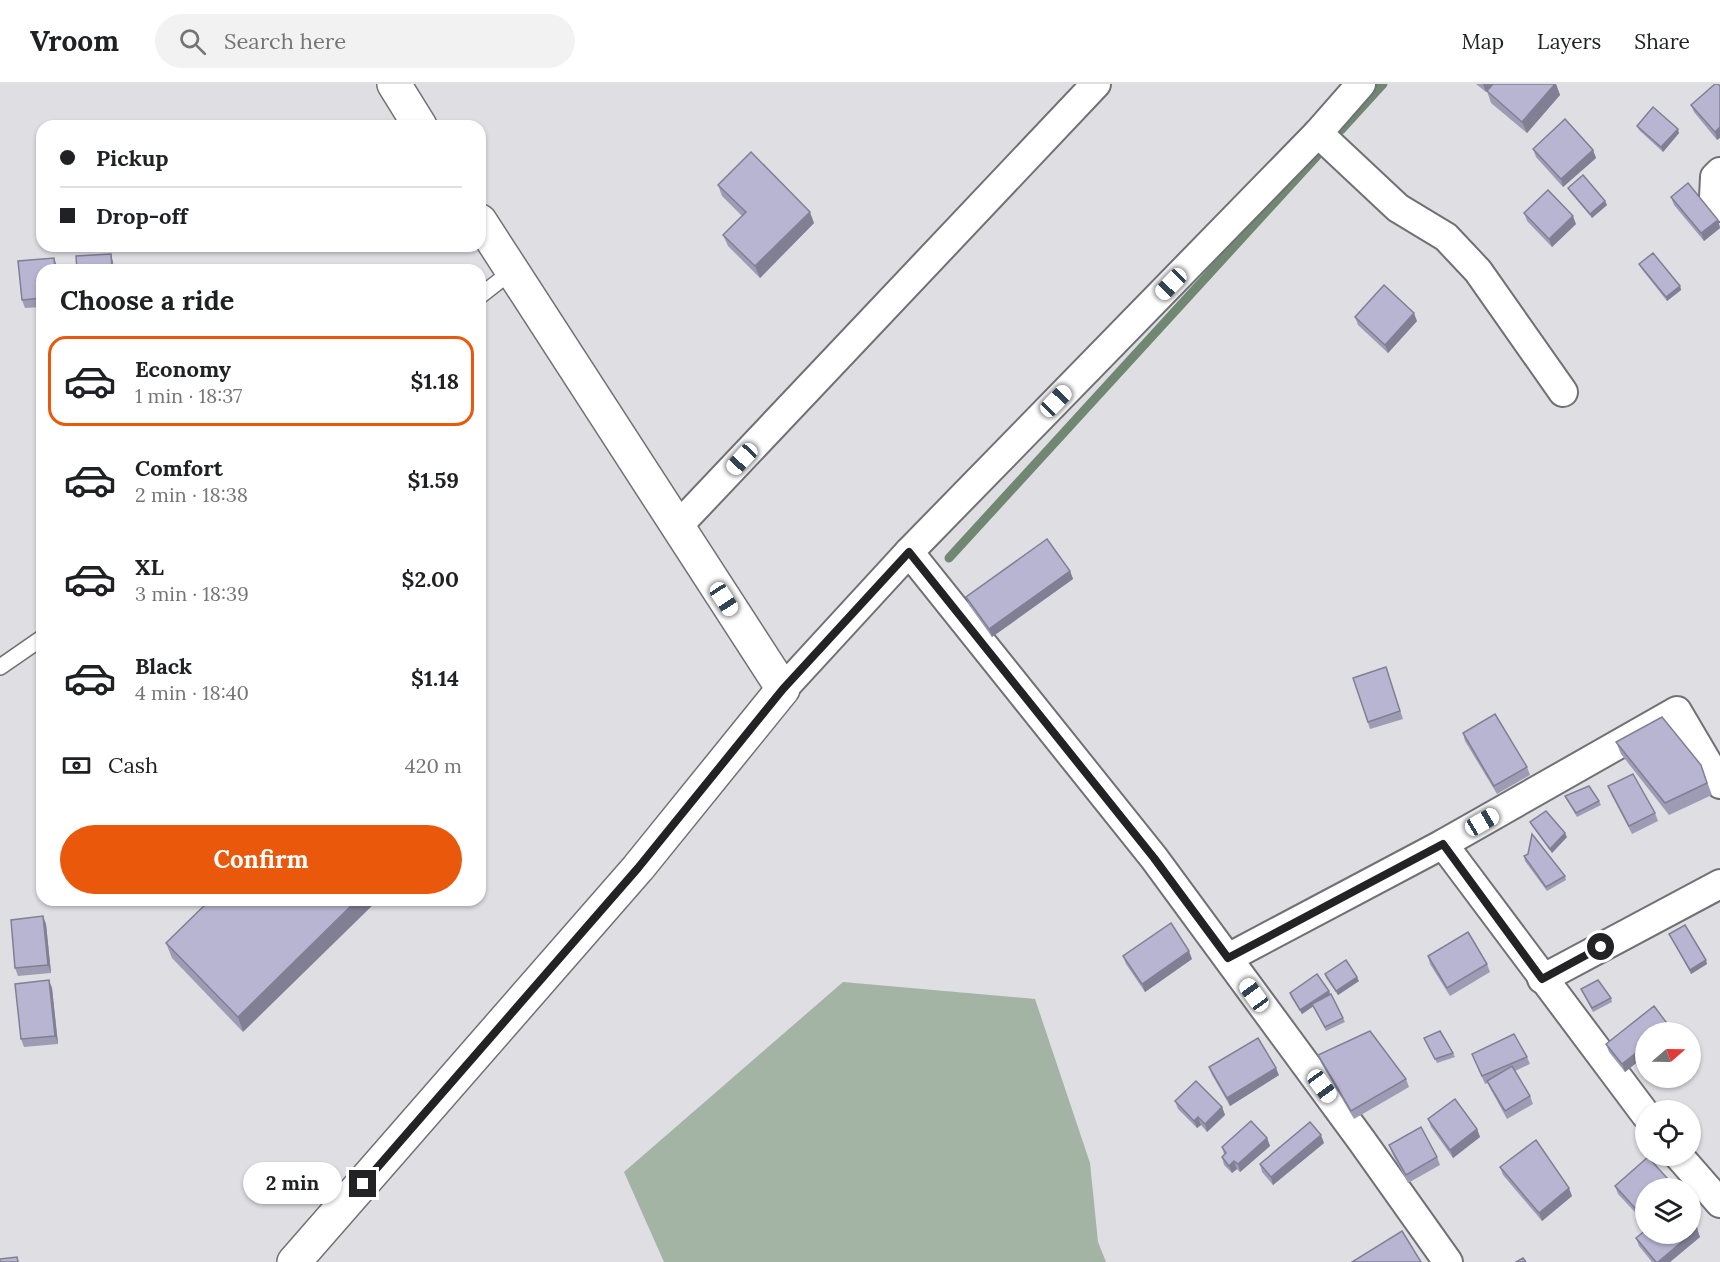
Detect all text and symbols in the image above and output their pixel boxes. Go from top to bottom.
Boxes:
search box [155,14,575,68]
text: Vroom [30,23,119,59]
icon: search [176,25,209,58]
text: Search here [224,27,346,55]
text: Map [1461,28,1504,55]
text: Layers [1537,28,1601,55]
text: Share [1634,28,1690,55]
text: Pickup [96,144,169,172]
text: Drop-off [96,202,188,230]
car [1152,265,1190,303]
text: Choose a ride [60,283,234,317]
icon: car [63,354,117,408]
text: Economy [135,355,231,383]
text: $1.18 [410,367,459,395]
car [1037,382,1075,420]
text: 1 min · 18:37 [135,383,242,408]
car [723,440,761,478]
icon: car [63,453,117,507]
text: Comfort [135,454,223,482]
text: $1.59 [407,466,459,494]
text: 2 min · 18:38 [135,482,248,507]
icon: car [63,552,117,606]
text: XL [135,553,164,581]
text: $2.00 [402,565,459,593]
car [707,579,741,619]
text: 3 min · 18:39 [135,581,249,606]
icon: car [63,651,117,705]
text: Black [135,652,192,680]
text: $1.14 [411,664,459,692]
text: 4 min · 18:40 [135,680,249,705]
icon: cash [60,749,93,782]
text: Cash [108,751,158,779]
text: 420 m [405,753,462,778]
car [1462,805,1502,839]
button: Confirm [60,825,462,894]
route start [1587,933,1614,960]
car [1236,975,1272,1015]
north arrow [1635,1022,1701,1088]
map controls [1635,1022,1701,1244]
car [1304,1066,1340,1106]
button: locate [1635,1100,1701,1166]
callout: 2 min [243,1163,342,1205]
text: 2 min [266,1170,319,1195]
route end [349,1170,376,1197]
button: layers [1635,1178,1701,1244]

